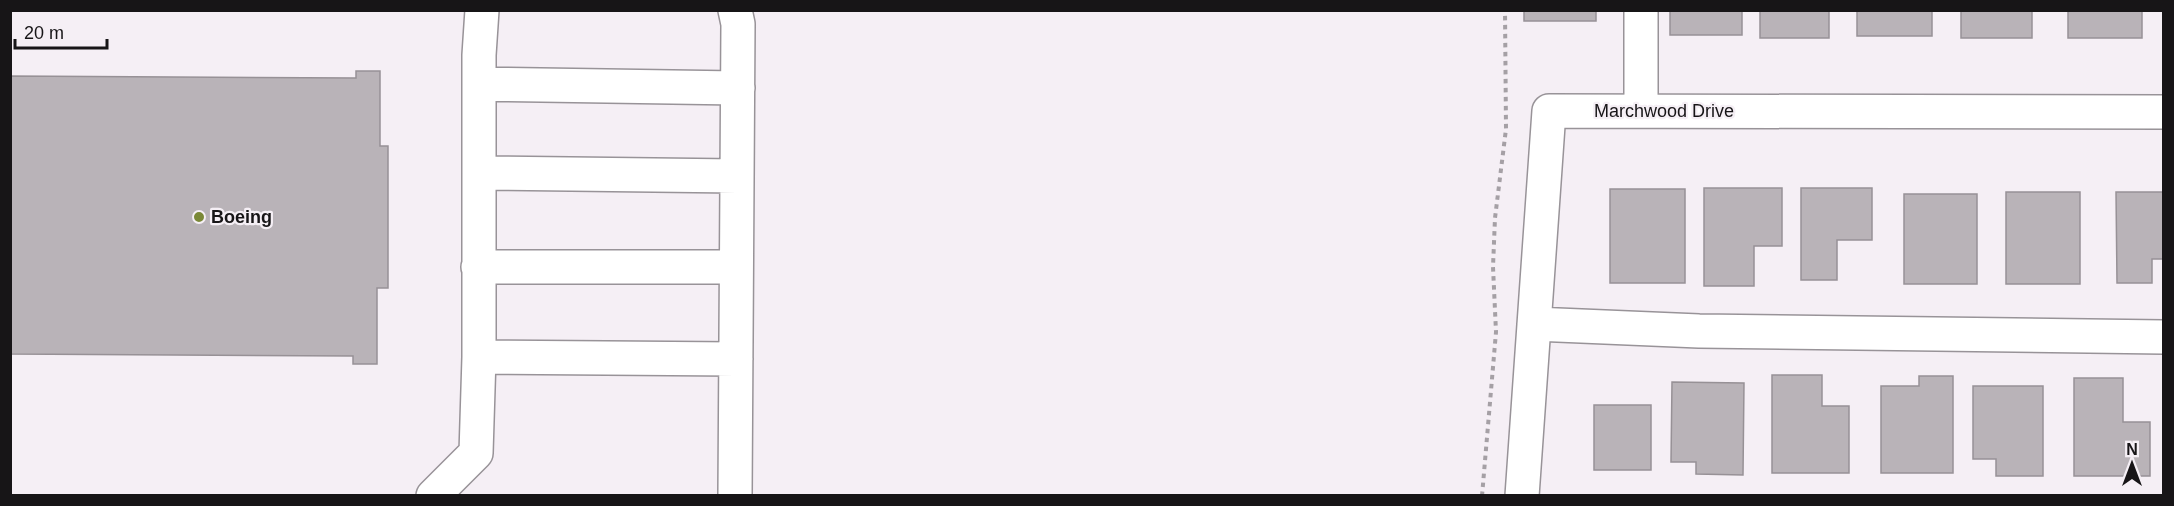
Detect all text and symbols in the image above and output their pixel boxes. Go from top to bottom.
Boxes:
scale bar [15,12,106,50]
text: 20 m [24,23,64,43]
street label: Marchwood Drive [1594,101,1734,121]
place label: Boeing [211,207,272,227]
marker: Boeing [192,210,206,224]
north arrow [2102,434,2162,494]
text: N [2126,441,2138,458]

